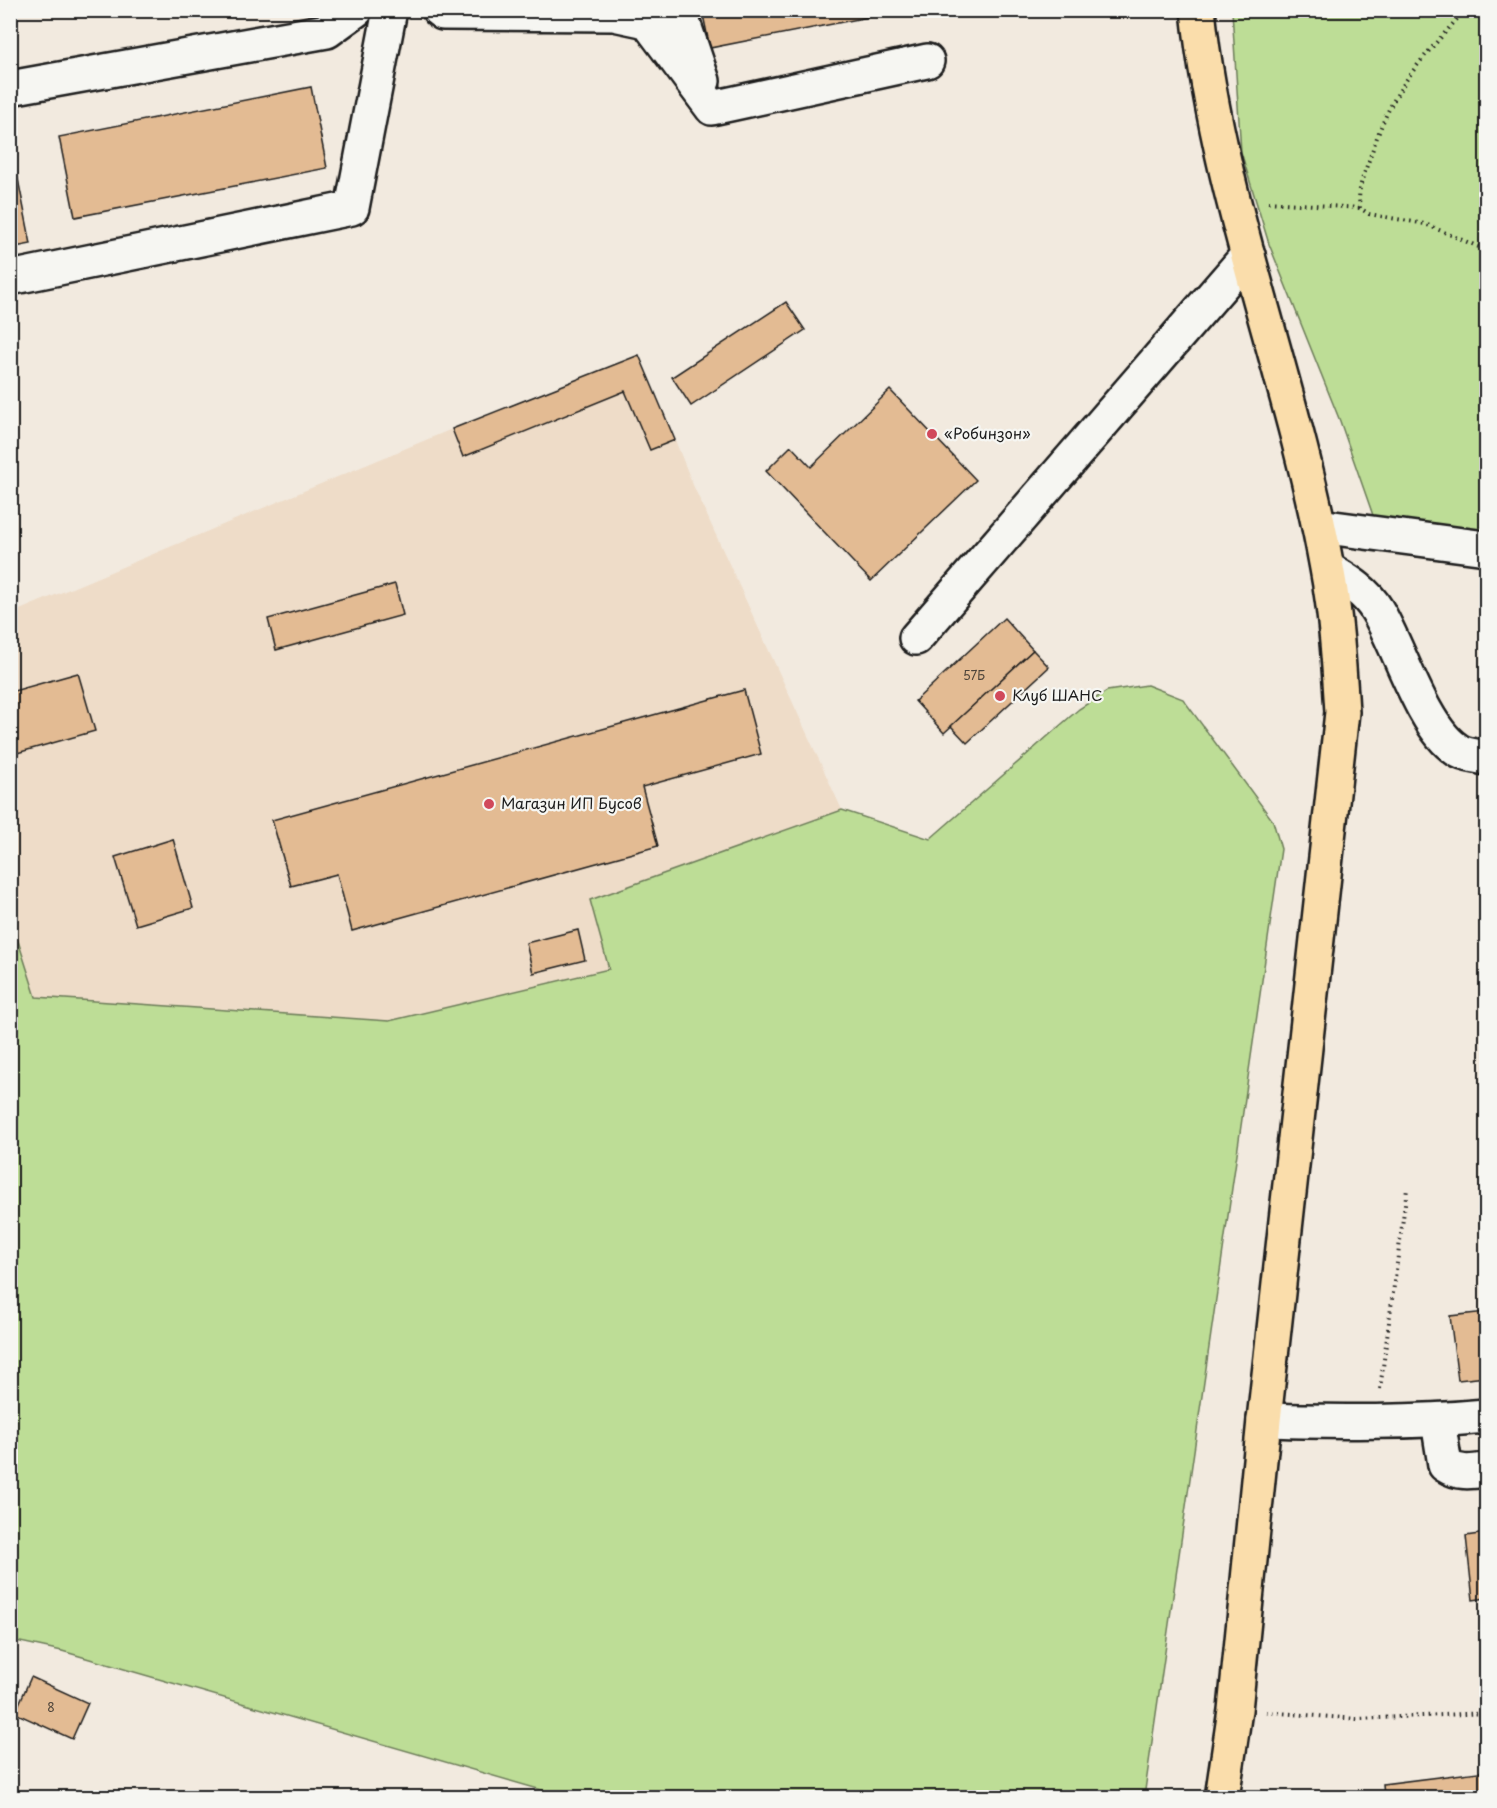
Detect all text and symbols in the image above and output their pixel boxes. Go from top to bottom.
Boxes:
place label: «Робинзон» [944,421,1031,444]
marker: «Робинзон» [925,427,939,441]
house number: 57Б [963,666,985,684]
place label: Клуб ШАНС [1012,683,1102,706]
marker: Клуб ШАНС [993,689,1007,703]
place label: Магазин ИП Бусов [501,791,642,814]
marker: Магазин ИП Бусов [482,797,496,811]
house number: 8 [47,1698,55,1716]

